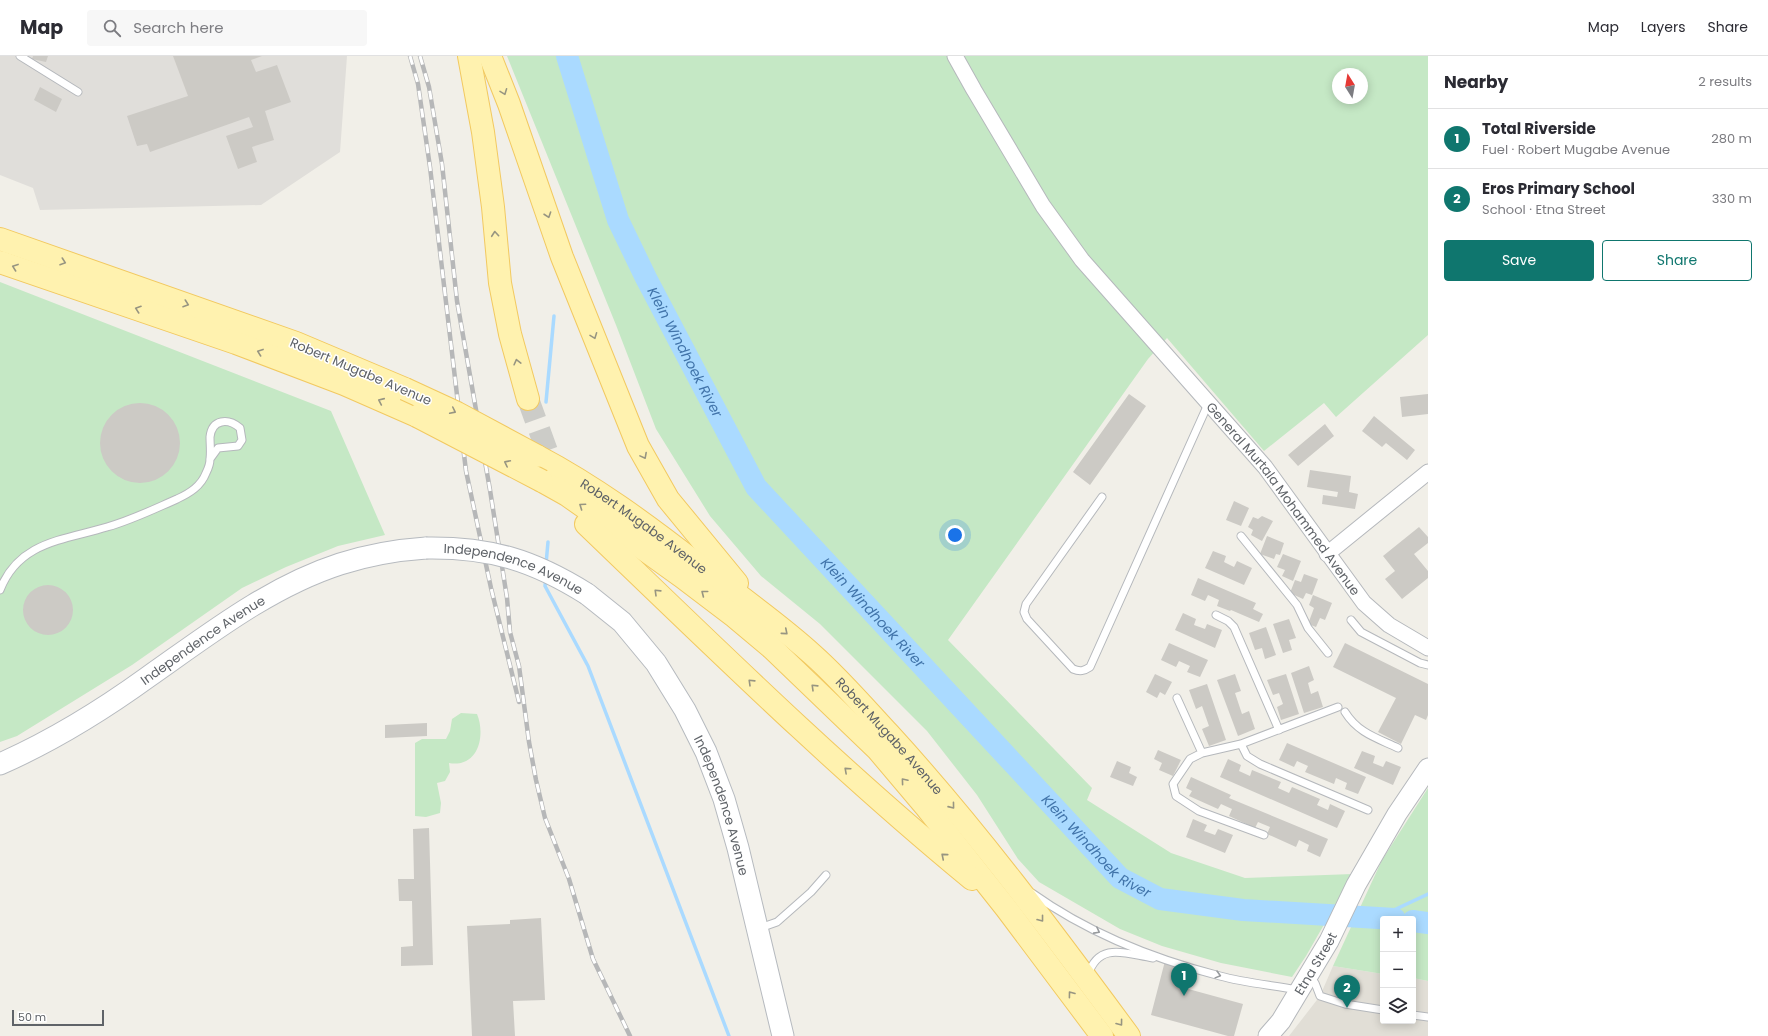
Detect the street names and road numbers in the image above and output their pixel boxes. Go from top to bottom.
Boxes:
street label: Robert Mugabe Avenue [287,333,435,410]
street label: General Murtala Mohammed Avenue [1202,398,1364,600]
street label: Robert Mugabe Avenue [577,474,711,579]
street label: Independence Avenue [443,539,587,599]
street label: Independence Avenue [137,591,269,690]
street label: Robert Mugabe Avenue [831,673,947,799]
street label: Independence Avenue [689,732,753,878]
street label: Etna Street [1290,929,1342,999]

